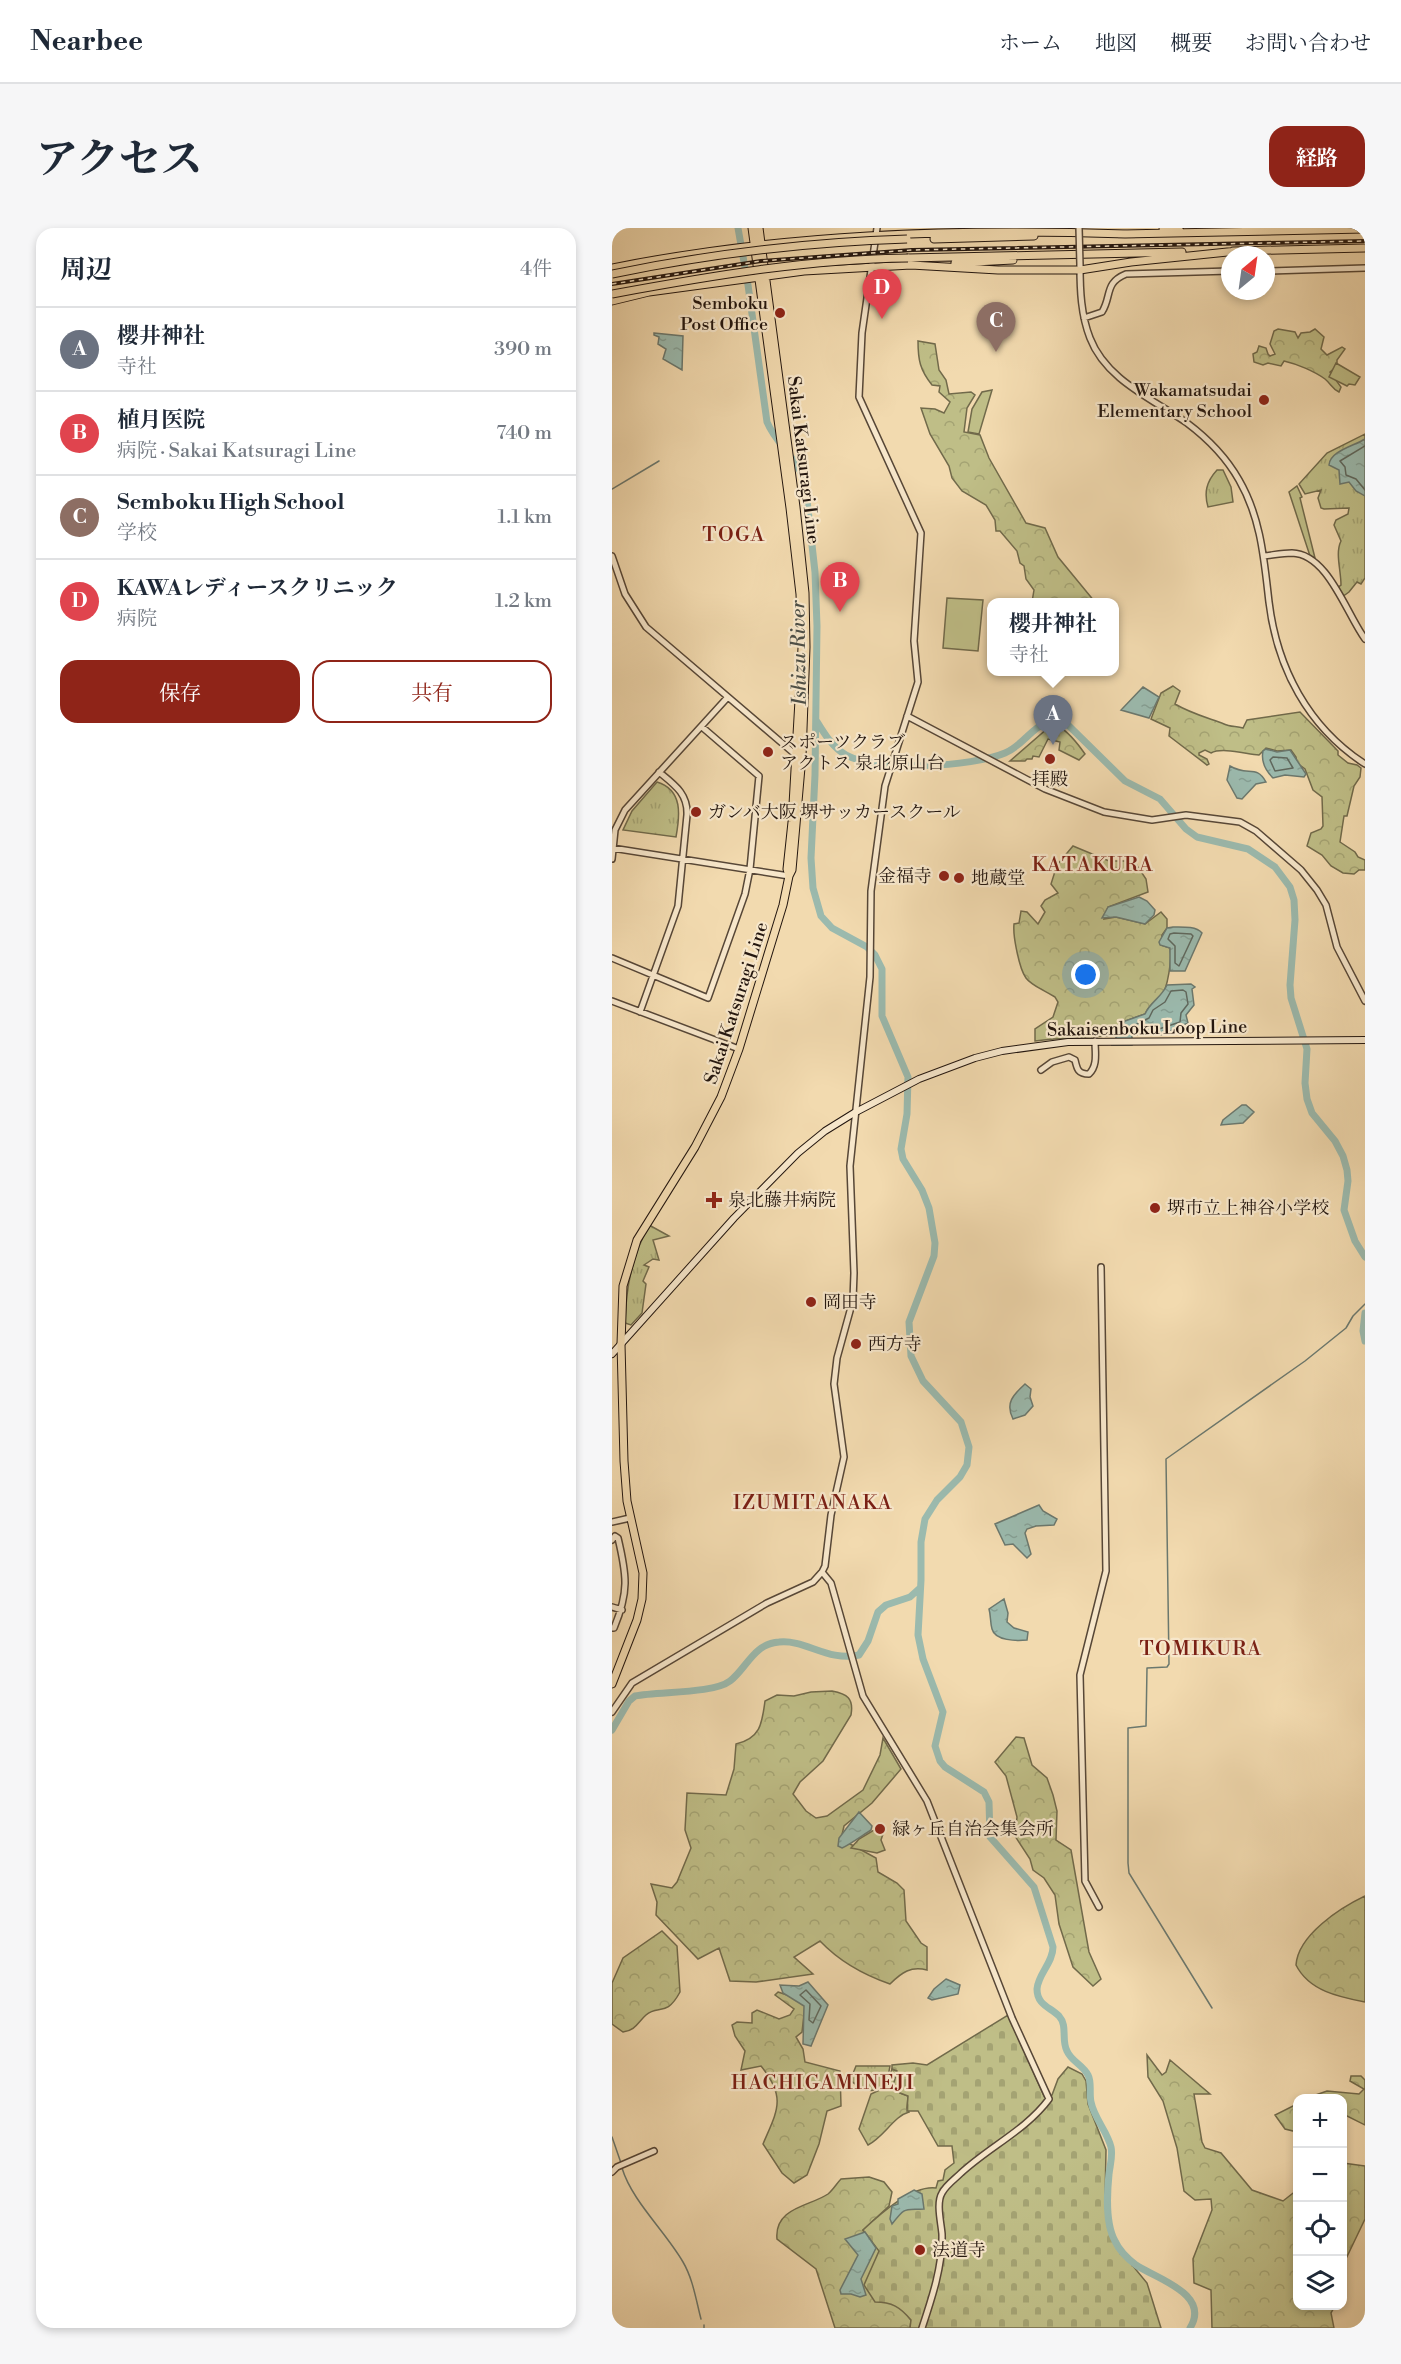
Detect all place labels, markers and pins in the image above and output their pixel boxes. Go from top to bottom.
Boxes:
pin: D [862,270,902,319]
place label: Semboku Post Office [680,292,769,336]
pin: C [976,302,1016,352]
marker: Semboku Post Office [773,306,787,320]
place label: Wakamatsudai Elementary School [1097,379,1253,423]
marker: Wakamatsudai Elementary School [1257,393,1271,407]
pin: B [820,562,860,612]
pin: A [1034,696,1072,745]
place label: スポーツクラブ アクトス 泉北原山台 [780,731,945,775]
marker: スポーツクラブ アクトス 泉北原山台 [761,745,775,759]
marker: 拝殿 [1043,752,1057,766]
place label: 拝殿 [1032,768,1068,791]
place label: ガンバ大阪 堺サッカースクール [708,801,961,824]
marker: ガンバ大阪 堺サッカースクール [689,805,703,819]
place label: 金福寺 [878,865,932,888]
place label: 地蔵堂 [971,867,1025,890]
marker: 金福寺 [937,869,951,883]
marker: 地蔵堂 [952,871,966,885]
place label: 泉北藤井病院 [728,1189,836,1212]
marker: 泉北藤井病院 [705,1191,723,1209]
place label: 堺市立上神谷小学校 [1167,1197,1329,1220]
marker: 堺市立上神谷小学校 [1148,1201,1162,1215]
place label: 岡田寺 [823,1291,877,1314]
marker: 岡田寺 [804,1295,818,1309]
place label: 西方寺 [868,1333,922,1356]
marker: 西方寺 [849,1337,863,1351]
place label: 緑ヶ丘自治会集会所 [892,1818,1054,1841]
marker: 緑ヶ丘自治会集会所 [873,1822,887,1836]
place label: 法道寺 [932,2239,986,2262]
marker: 法道寺 [913,2243,927,2257]

